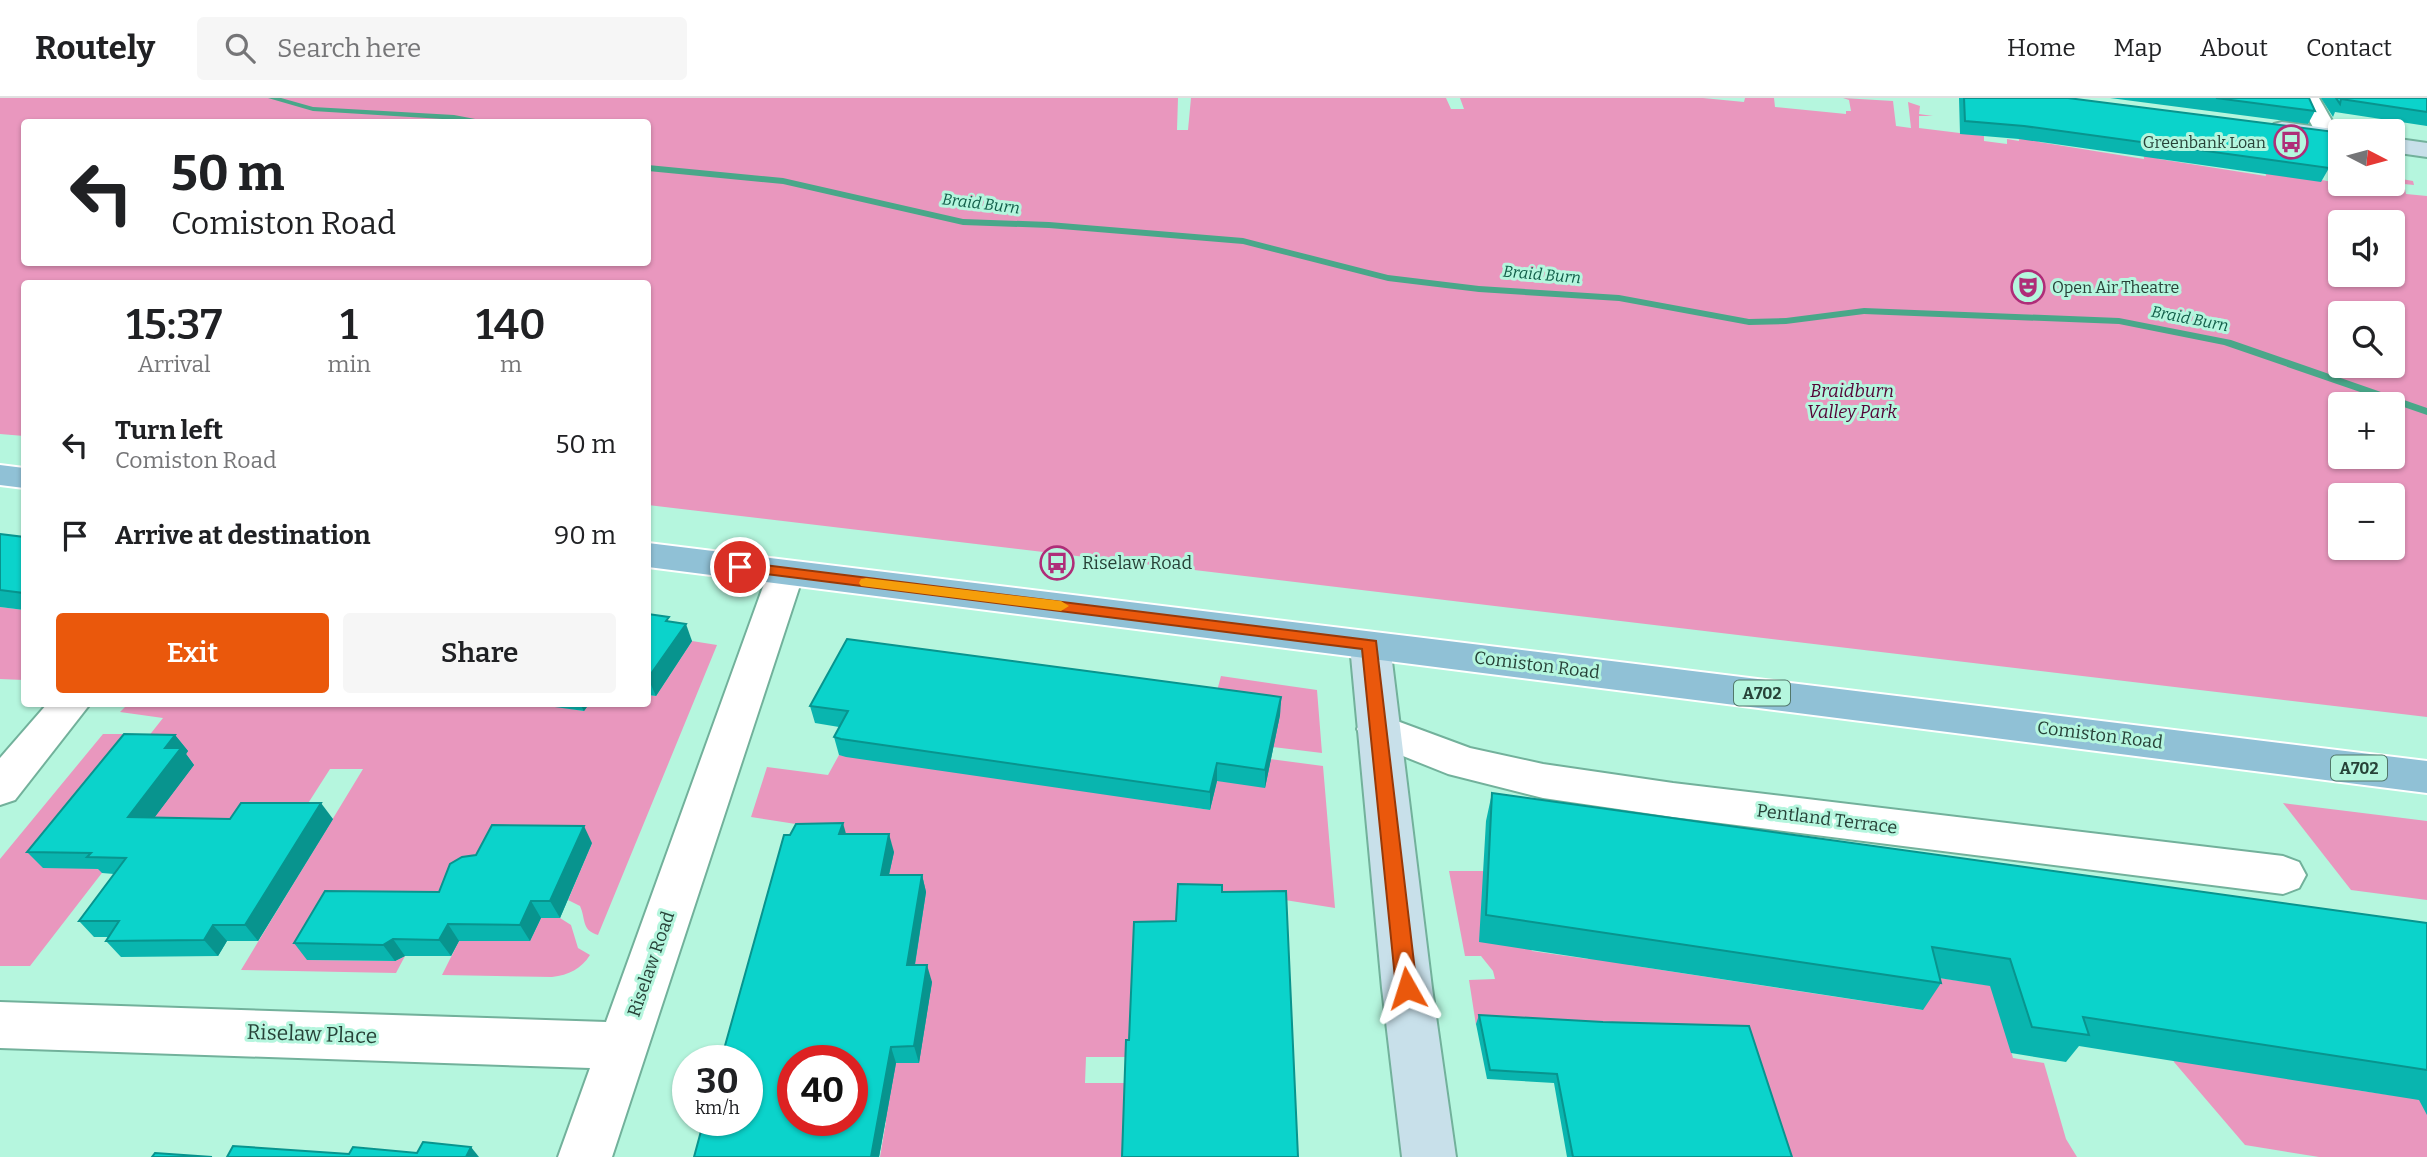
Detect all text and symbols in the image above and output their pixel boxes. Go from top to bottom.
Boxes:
search box [197,17,687,80]
text: Routely [35,28,155,68]
icon: search [221,29,259,67]
text: Search here [277,33,421,64]
text: Home [2007,34,2076,62]
text: Map [2114,34,2162,62]
text: About [2200,34,2268,62]
text: Contact [2306,34,2392,62]
north arrow [2328,119,2404,196]
map controls [2328,119,2405,560]
bus stop icon: Greenbank Loan [2272,123,2310,161]
place label: Greenbank Loan [2143,133,2266,152]
text: 50 m [171,144,284,203]
icon: left [56,147,147,238]
water label: Braid Burn [941,189,1021,218]
text: Comiston Road [171,204,396,242]
button: sound [2328,210,2405,287]
water label: Braid Burn [1502,262,1582,287]
theatre icon: Open Air Theatre [2009,268,2047,306]
place label: Open Air Theatre [2052,278,2179,297]
text: 15:37 [126,300,222,350]
text: 1 [340,300,358,350]
text: 140 [476,300,546,350]
button: search [2328,301,2405,378]
water label: Braid Burn [2150,302,2230,335]
text: Arrival [138,350,211,378]
text: min [328,350,371,378]
text: m [500,350,522,378]
park label: Braidburn Valley Park [1807,380,1897,423]
button: + [2328,392,2405,469]
text: Turn left [115,415,223,446]
icon: left [56,426,94,464]
text: 50 m [555,429,616,460]
text: Comiston Road [115,446,277,474]
button: − [2328,483,2405,560]
icon: arrive [56,517,94,555]
text: Arrive at destination [115,520,370,551]
text: 90 m [554,520,616,551]
pin [710,537,770,597]
bus stop icon: Riselaw Road [1038,544,1076,582]
icon: arrive [721,548,759,586]
place label: Riselaw Road [1082,552,1192,574]
button: Exit [56,613,329,693]
button: Share [343,613,616,693]
street label: Comiston Road [1473,646,1601,684]
road number: A702 [1734,680,1790,706]
street label: Comiston Road [2036,716,2164,754]
road number: A702 [2331,755,2387,780]
street label: Pentland Terrace [1755,799,1899,839]
street label: Riselaw Road [623,908,679,1020]
position arrow [1370,951,1444,1025]
street label: Riselaw Place [246,1019,378,1049]
speed limit sign: 40 [777,1045,868,1136]
text: 30 [696,1060,739,1102]
text: km/h [695,1097,740,1119]

